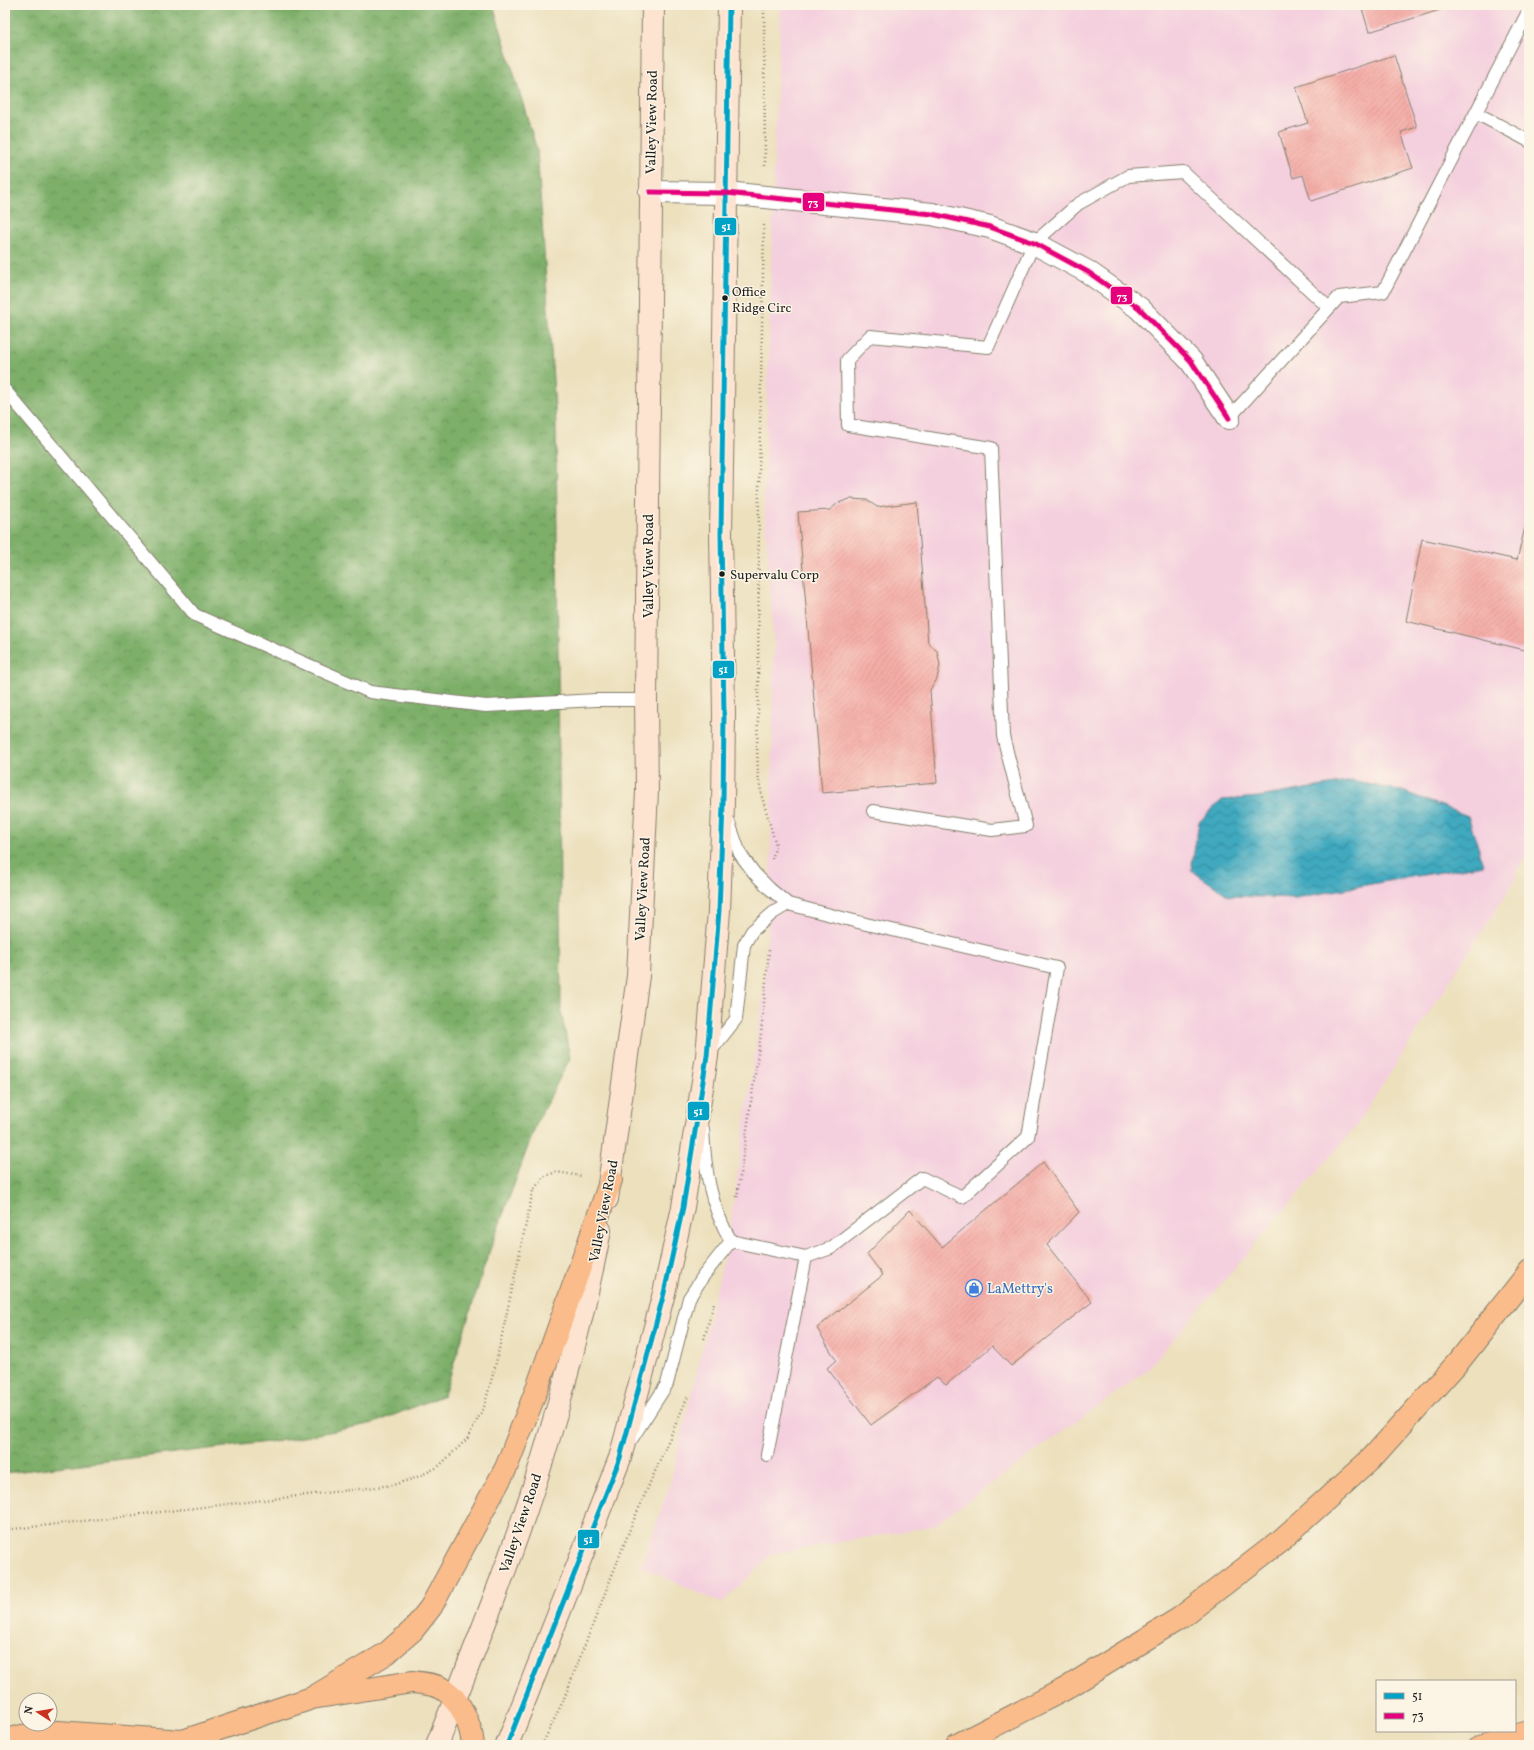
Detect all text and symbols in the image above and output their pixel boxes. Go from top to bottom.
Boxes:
street label: Valley View Road [642,70,663,174]
line badge: 73 [802,192,825,212]
text: 73 [808,196,819,211]
line badge: 51 [714,217,737,236]
text: 51 [721,220,731,235]
place label: Office Ridge Circ [732,284,791,318]
line badge: 73 [1110,286,1133,305]
text: 73 [1117,290,1128,305]
marker: Office Ridge Circ [720,293,730,303]
street label: Valley View Road [640,514,659,618]
place label: Supervalu Corp [730,567,819,585]
marker: Supervalu Corp [717,569,727,579]
line badge: 51 [712,660,735,679]
text: 51 [718,663,728,678]
street label: Valley View Road [631,836,656,942]
line badge: 51 [687,1101,710,1121]
text: 51 [693,1105,703,1120]
street label: Valley View Road [585,1158,624,1264]
shop icon: LaMettry's [964,1278,984,1298]
place label: LaMettry's [987,1280,1053,1299]
street label: Valley View Road [495,1471,547,1576]
line badge: 51 [577,1529,600,1549]
text: 51 [583,1533,593,1548]
legend [1376,1680,1516,1732]
text: 51 [1412,1689,1422,1705]
north arrow [18,1692,58,1732]
text: N [22,1705,38,1716]
text: 73 [1412,1709,1424,1725]

